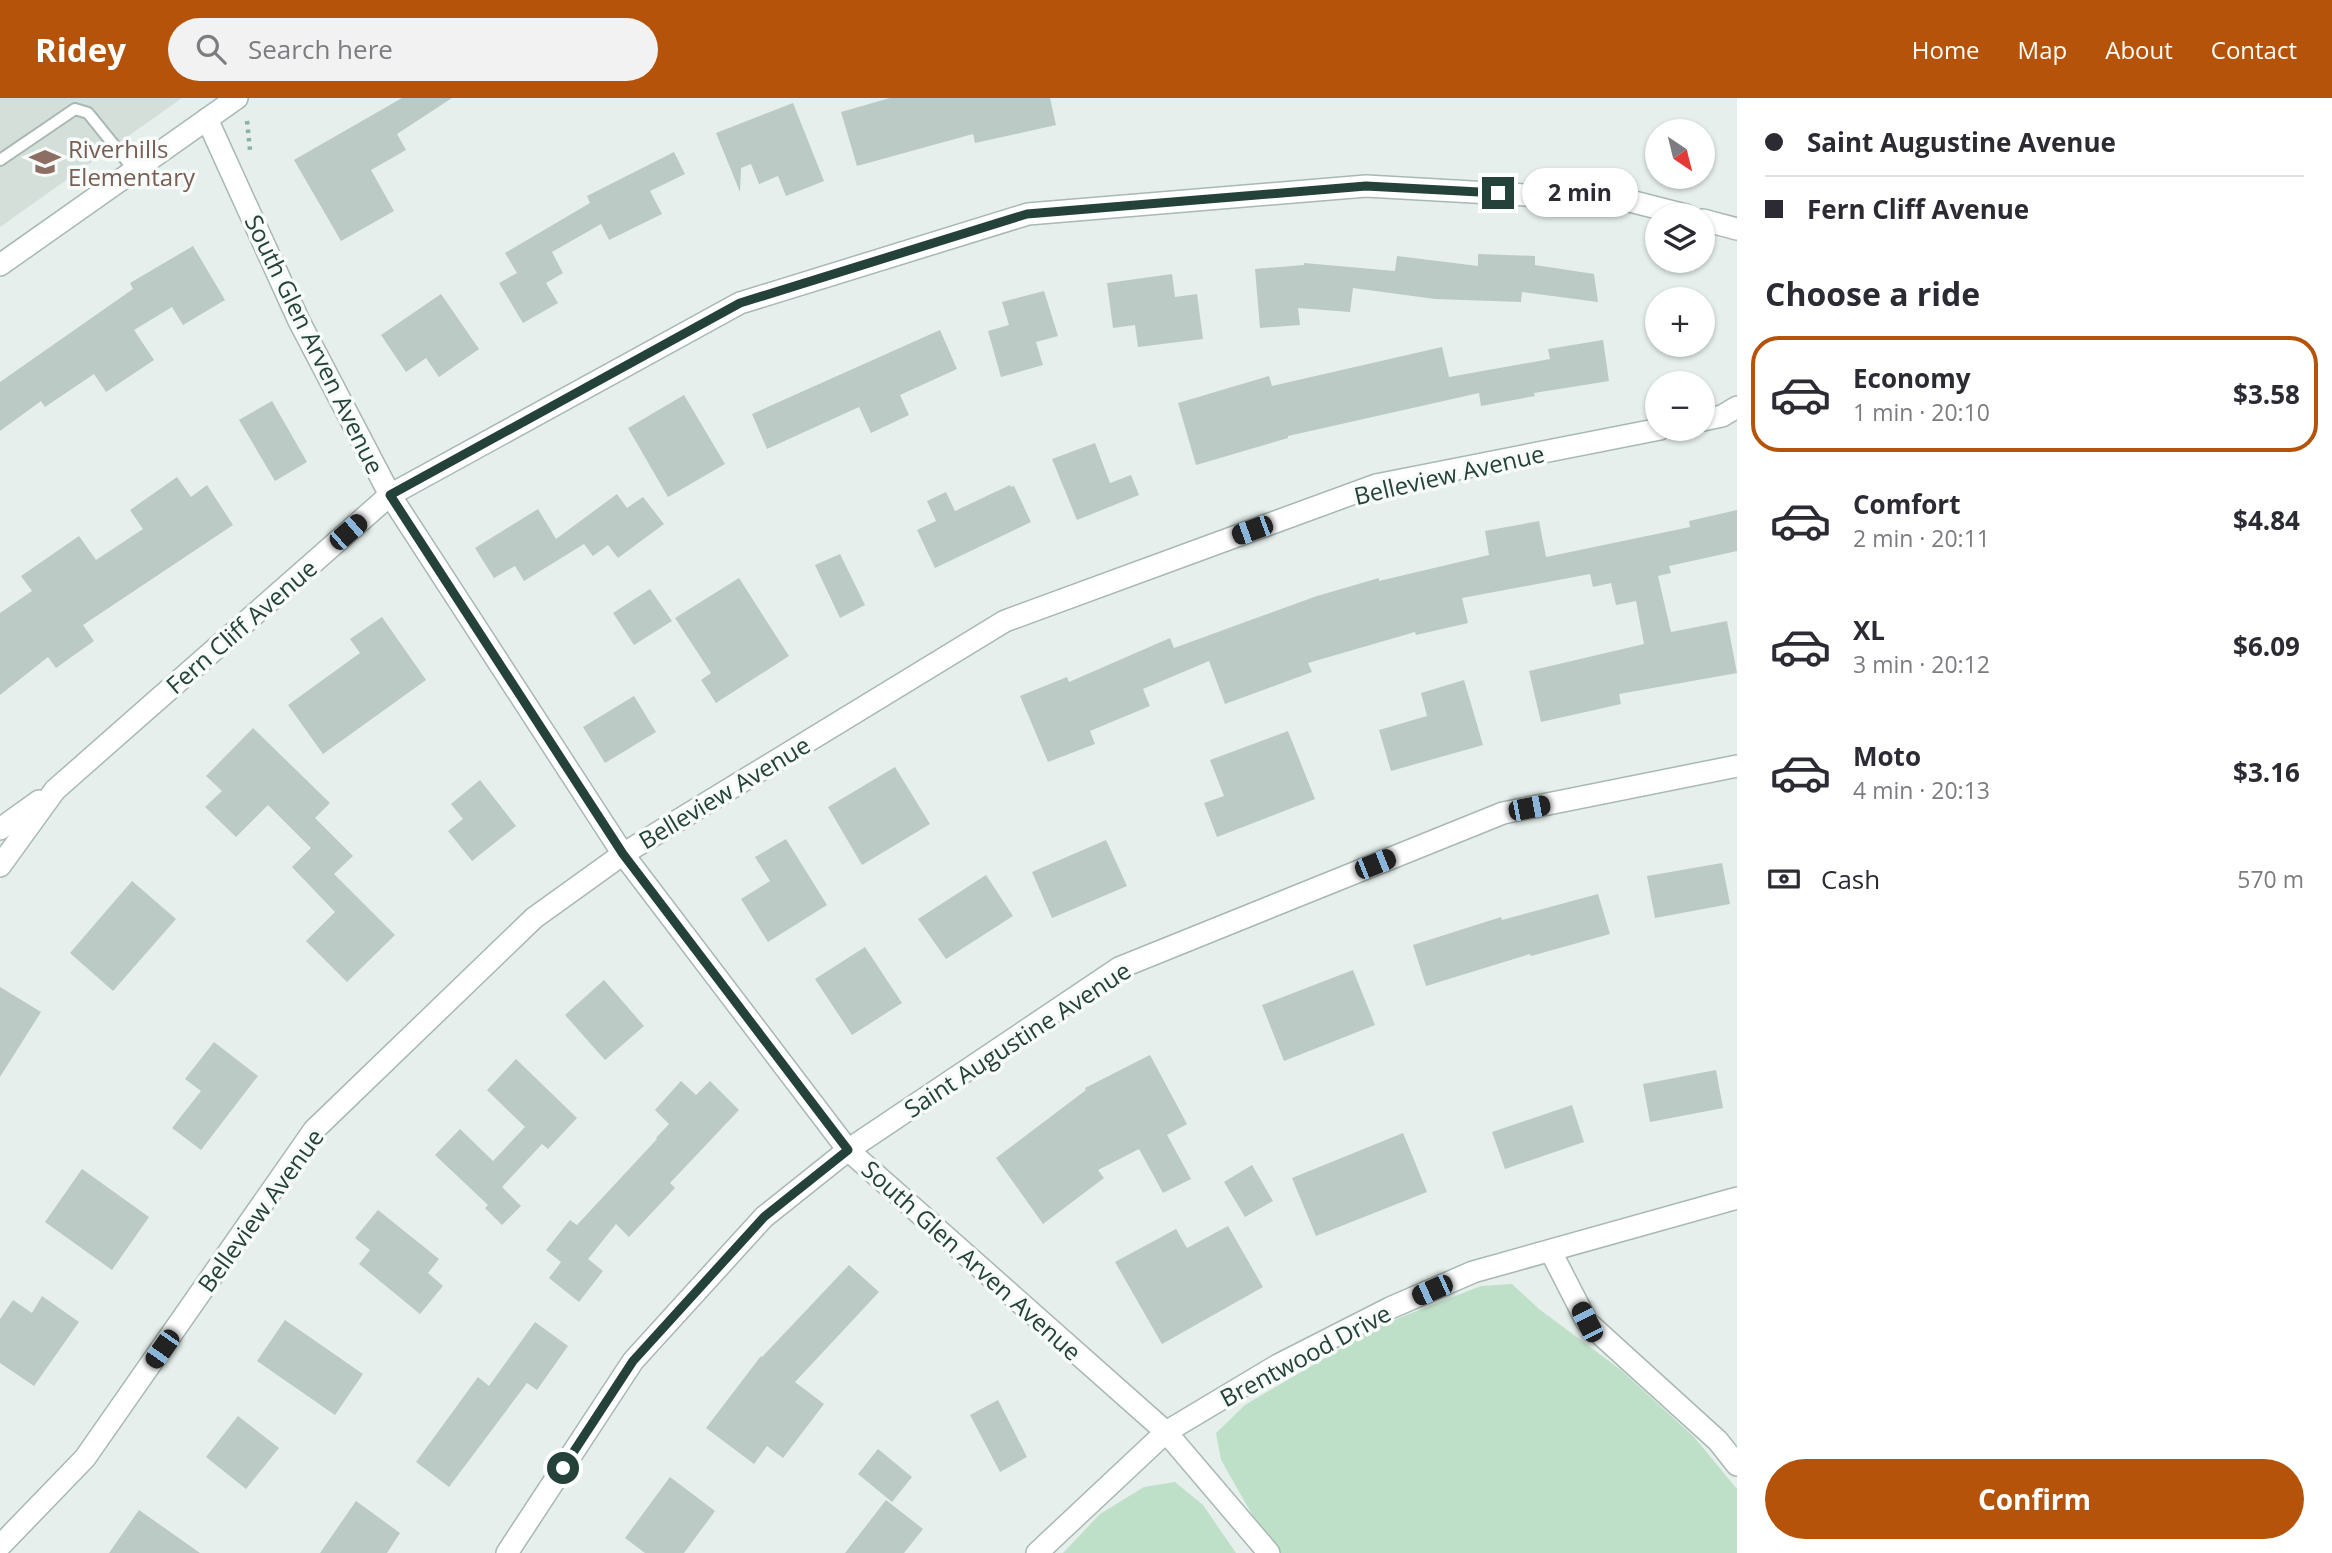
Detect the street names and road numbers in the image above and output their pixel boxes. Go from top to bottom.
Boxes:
street label: South Glen Arven Avenue [238,209,392,479]
street label: Belleview Avenue [1351,436,1547,512]
street label: Fern Cliff Avenue [159,551,323,701]
street label: Belleview Avenue [632,728,816,856]
street label: Saint Augustine Avenue [897,953,1137,1125]
street label: Belleview Avenue [189,1122,331,1298]
street label: South Glen Arven Avenue [855,1152,1089,1368]
street label: Brentwood Drive [1214,1296,1396,1414]

